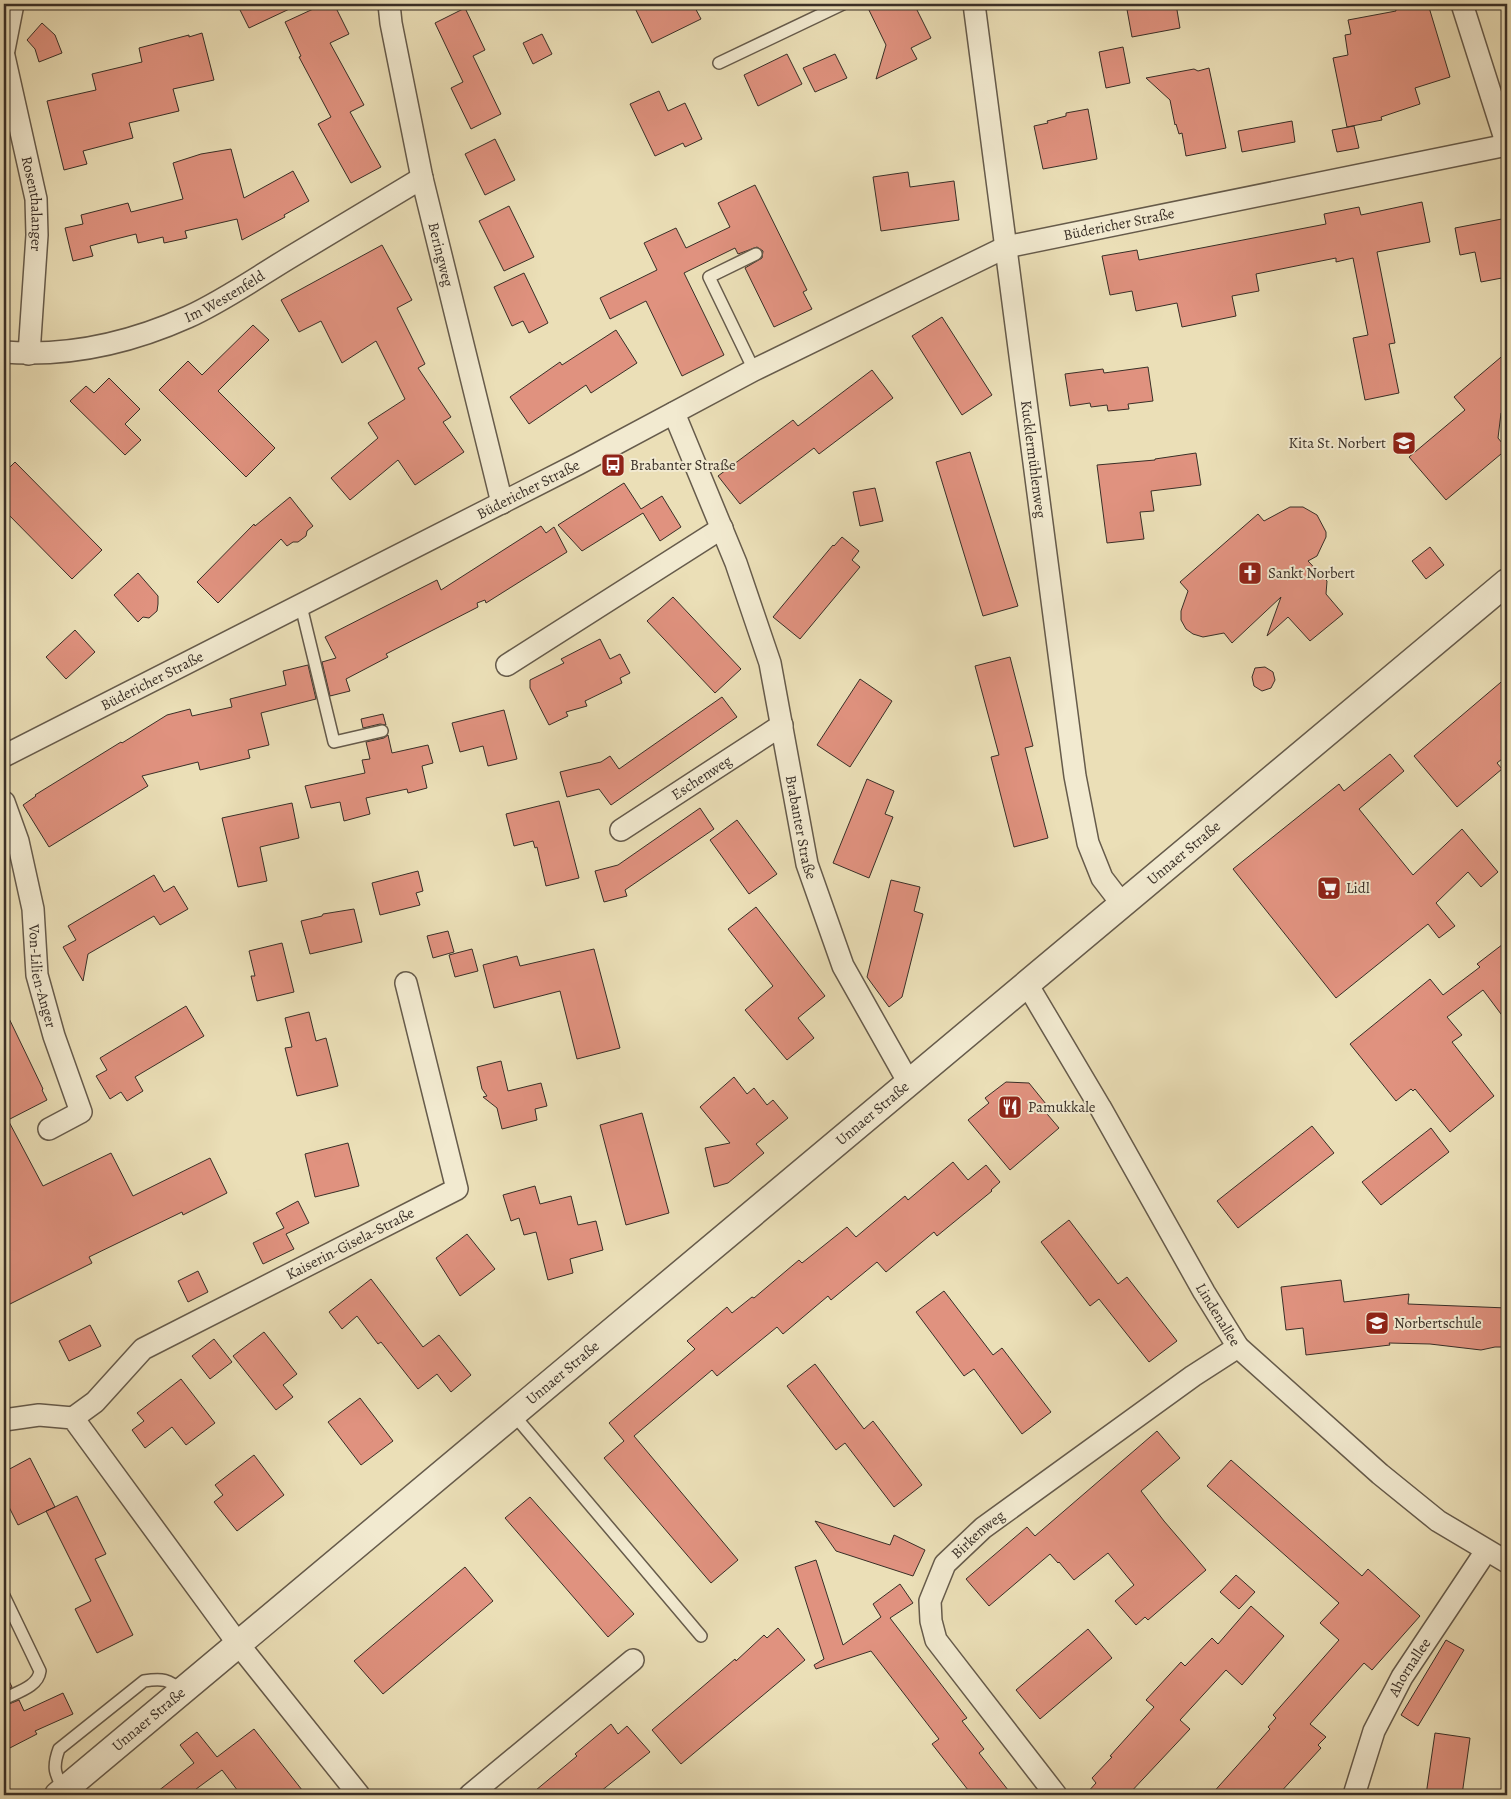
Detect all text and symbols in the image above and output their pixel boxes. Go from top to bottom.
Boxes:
street label: Rosenthalanger [17,154,47,252]
street label: Büdericher Straße [1061,203,1176,245]
street label: Beringweg [423,220,459,289]
street label: Im Westenfeld [181,265,269,327]
street label: Kucklermühlenweg [1016,399,1051,520]
school or university icon: Kita St. Norbert [1391,430,1417,456]
place label: Kita St. Norbert [1289,433,1386,453]
bus stop icon: Brabanter Straße [600,452,626,478]
street label: Büdericher Straße [473,455,583,524]
place label: Brabanter Straße [630,455,736,475]
church icon: Sankt Norbert [1237,560,1263,586]
place label: Sankt Norbert [1268,563,1355,583]
street label: Büdericher Straße [97,646,207,715]
street label: Eschenweg [667,750,736,805]
street label: Brabanter Straße [781,773,822,882]
street label: Unnaer Straße [1143,816,1225,889]
supermarket icon: Lidl [1316,875,1342,901]
place label: Lidl [1346,878,1370,898]
street label: Von-Lilien-Anger [24,923,61,1030]
street label: Unnaer Straße [831,1077,913,1150]
restaurant icon: Pamukkale [997,1094,1023,1120]
place label: Pamukkale [1028,1097,1096,1117]
street label: Kaiserin-Gisela-Straße [282,1202,418,1285]
street label: Lindenallee [1191,1279,1245,1350]
school or university icon: Norbertschule [1364,1310,1390,1336]
place label: Norbertschule [1394,1313,1482,1333]
street label: Unnaer Straße [522,1336,604,1409]
street label: Birkenweg [947,1505,1009,1563]
street label: Ahornallee [1383,1634,1435,1701]
street label: Unnaer Straße [108,1683,190,1756]

